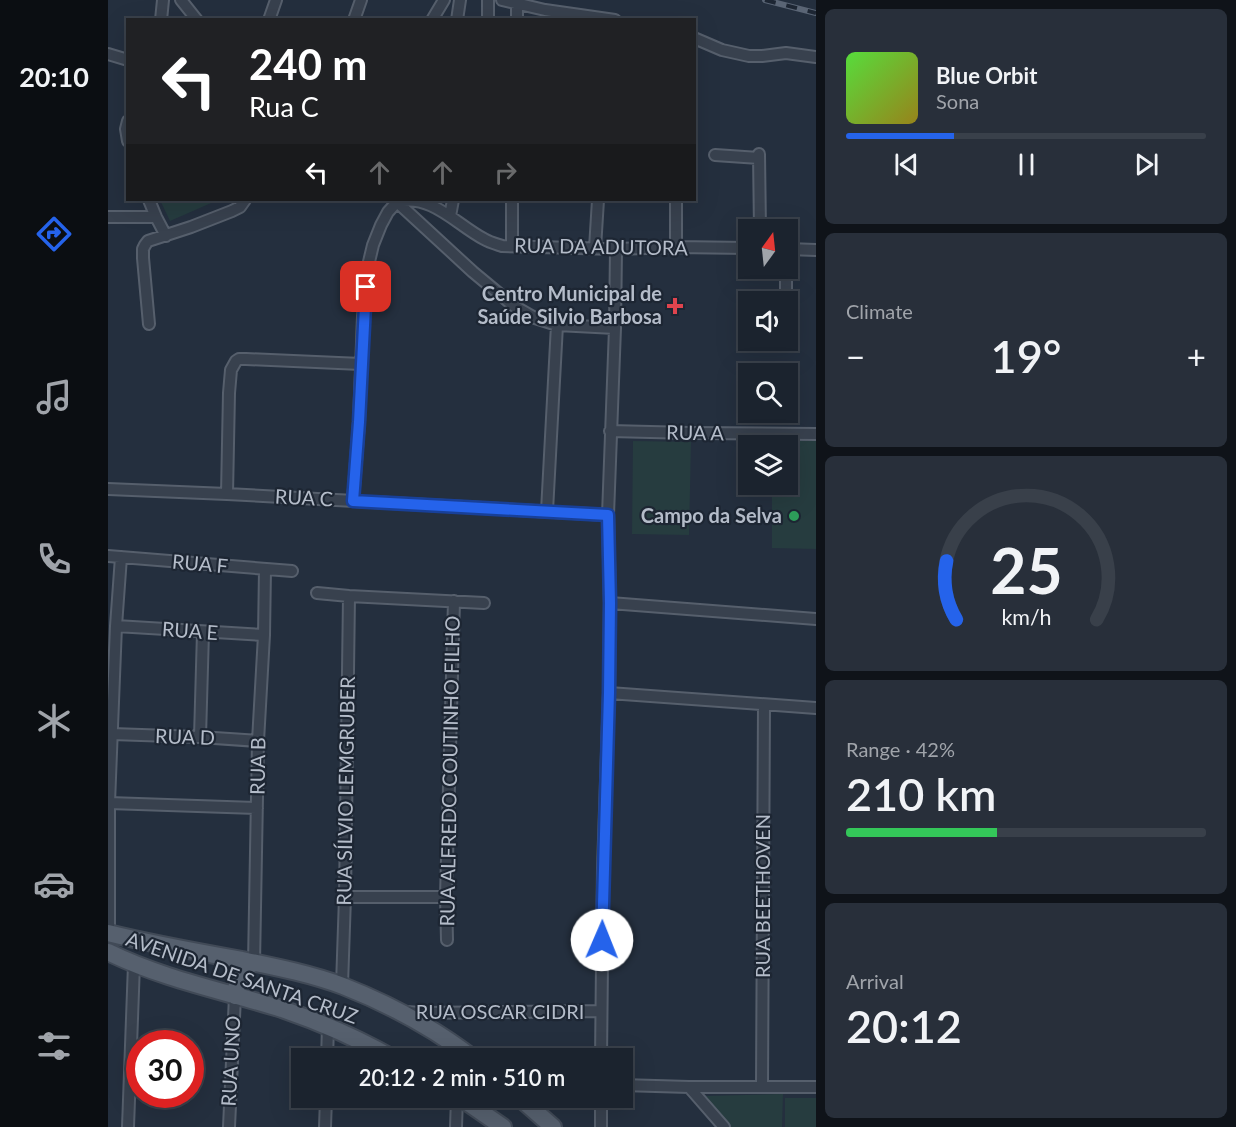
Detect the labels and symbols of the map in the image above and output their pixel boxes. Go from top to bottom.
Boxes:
north arrow [738,219,798,279]
street label: RUA DA ADUTORA [514,232,689,260]
pin [340,261,391,312]
place label: Centro Municipal de Saúde Silvio Barbosa [477,281,662,328]
marker: Centro Municipal de Saúde Silvio Barbosa [666,297,684,315]
street label: RUA A [666,419,725,445]
street label: RUA C [274,483,334,511]
place label: Campo da Selva [641,503,782,527]
marker: Campo da Selva [787,509,801,523]
street label: RUA F [171,549,229,577]
street label: RUA ALFREDO COUTINHO FILHO [434,615,464,927]
street label: RUA E [161,616,219,644]
street label: RUA SÍLVIO LEMGRUBER [331,676,359,906]
street label: RUA D [155,723,215,749]
street label: RUA B [244,737,270,795]
street label: RUA BEETHOVEN [750,814,774,978]
position arrow [570,908,634,972]
street label: AVENIDA DE SANTA CRUZ [123,926,361,1028]
street label: RUA OSCAR CIDRI [416,999,584,1023]
street label: RUA UNO [216,1015,244,1107]
speed limit sign: 30 [126,1030,204,1108]

